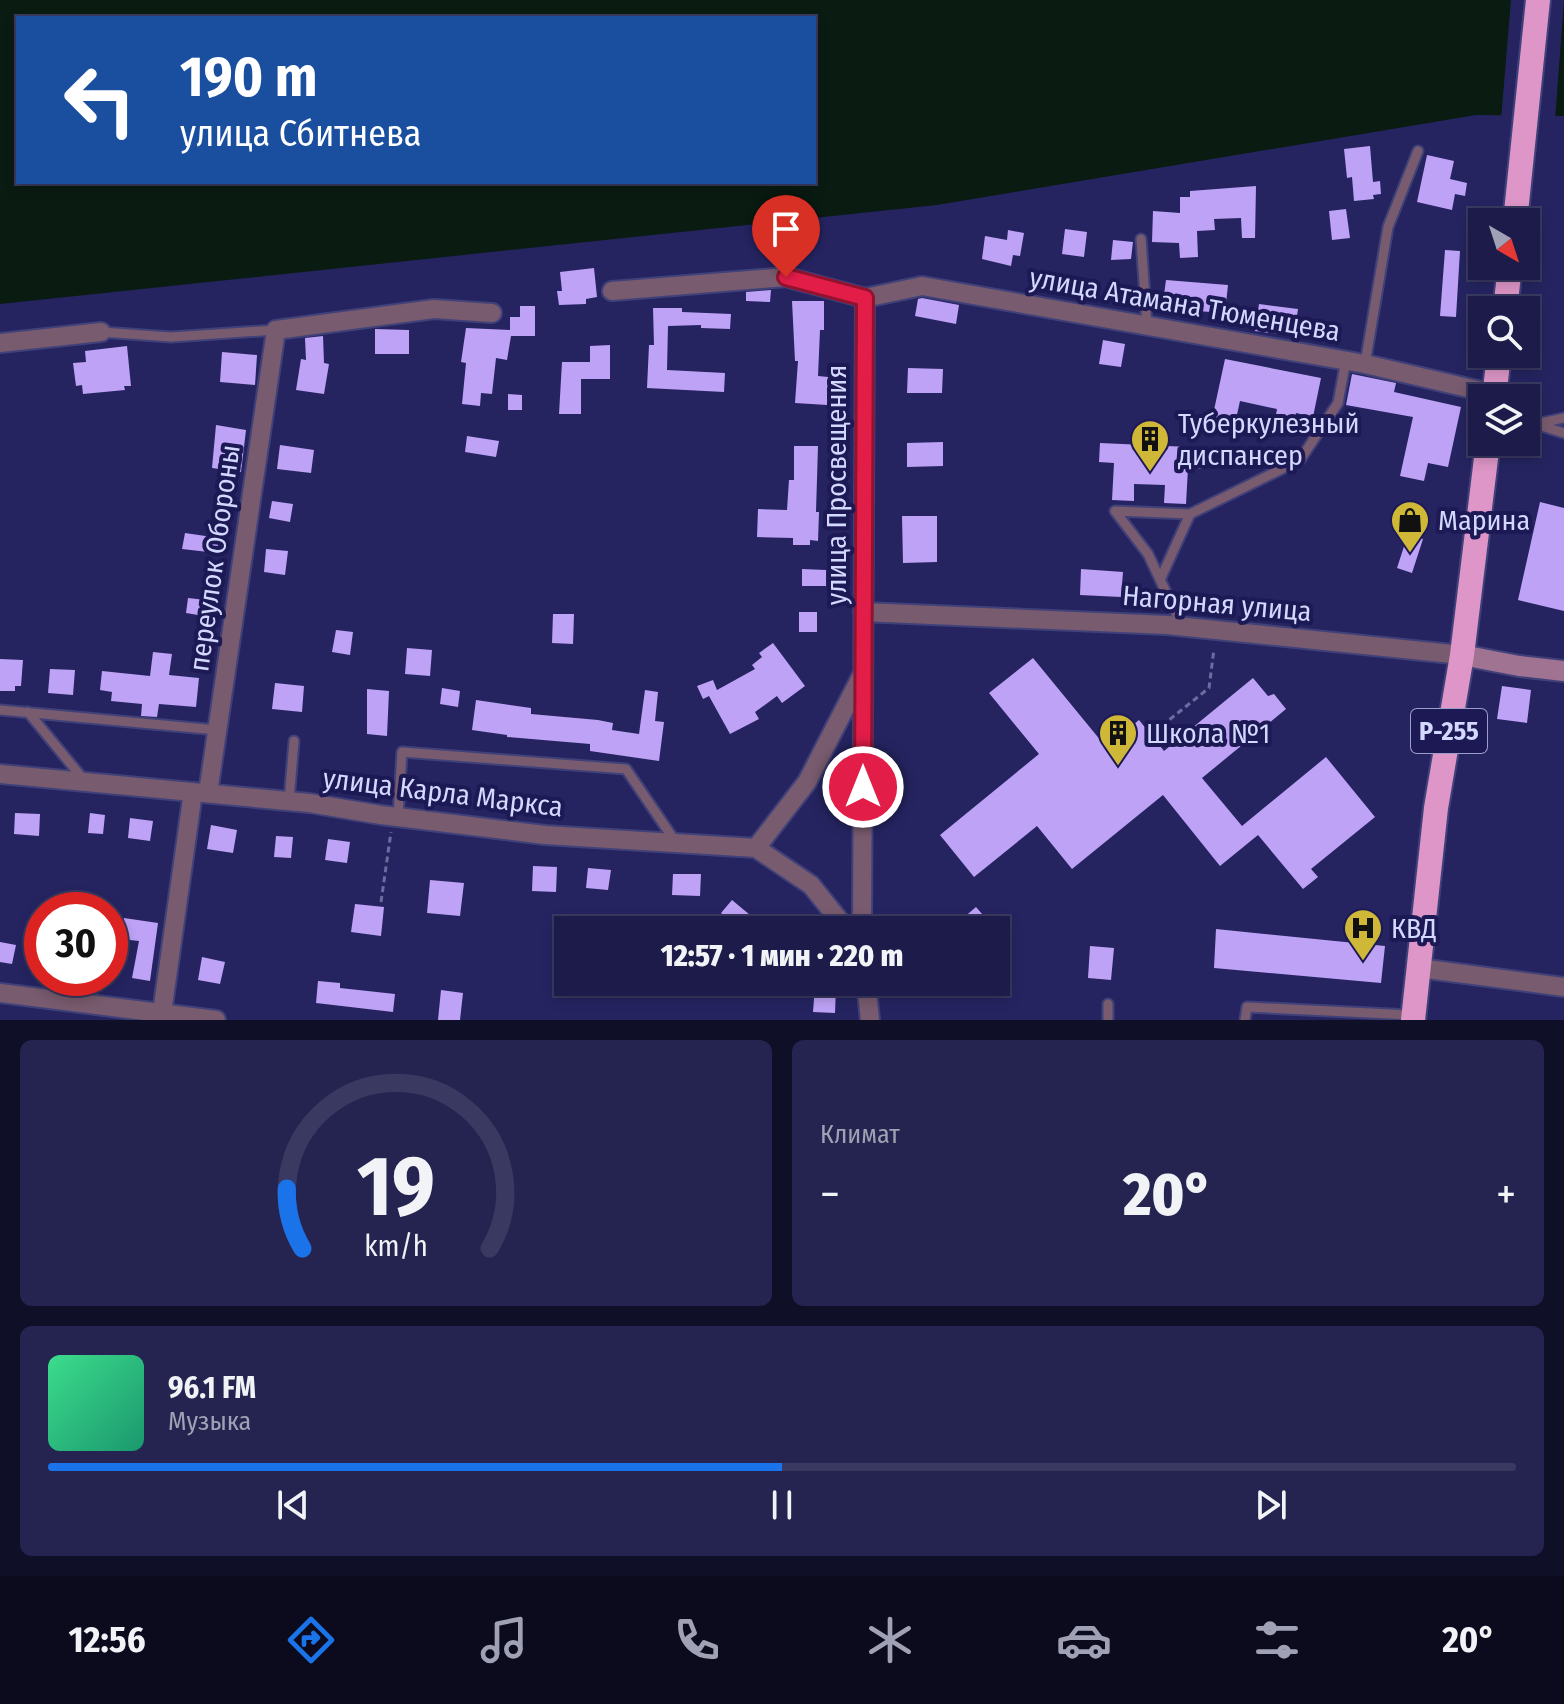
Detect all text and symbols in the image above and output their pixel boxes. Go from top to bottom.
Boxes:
text: 190 m [180,44,318,111]
icon: left [48,48,152,152]
text: улица Сбитнева [180,112,421,156]
pin [752,195,820,277]
icon: arrive [764,207,808,251]
north arrow [1468,208,1540,280]
map controls [1468,208,1540,456]
street label: улица Атамана Тюменцева [1027,261,1343,348]
button: search [1468,296,1540,368]
street label: улица Просвещения [820,365,853,605]
button: layers [1468,384,1540,456]
place label: Туберкулезный диспансер [1178,407,1359,472]
building icon: Туберкулезный диспансер [1129,418,1171,473]
street label: переулок Обороны [182,443,247,673]
shop icon: Марина [1389,499,1431,554]
place label: Марина [1438,504,1530,537]
street label: Нагорная улица [1121,579,1313,628]
road number: Р-255 [1411,709,1487,753]
building icon: Школа №1 [1097,712,1139,767]
place label: Школа №1 [1146,717,1270,750]
position arrow [821,745,905,829]
street label: улица Карла Маркса [321,761,565,824]
speed limit sign: 30 [24,892,128,996]
hospital icon: КВД [1342,907,1384,962]
place label: КВД [1391,912,1437,945]
text: 12:57 · 1 мин · 220 m [661,938,903,974]
text: Климат [820,1119,900,1150]
text: 19 [357,1137,435,1237]
text: 20° [1123,1159,1213,1231]
text: − [820,1168,840,1221]
text: + [1496,1168,1516,1221]
text: km/h [364,1229,428,1264]
text: 96.1 FM [168,1370,256,1406]
text: Музыка [168,1406,251,1437]
icon: previous [271,1483,315,1527]
icon: pause [760,1483,804,1527]
icon: next [1249,1483,1293,1527]
icon: directions [283,1612,339,1668]
icon: music [476,1612,532,1668]
icon: phone [669,1612,725,1668]
icon: climate [862,1612,918,1668]
icon: car [1056,1612,1112,1668]
icon: filters [1249,1612,1305,1668]
text: 12:56 [69,1618,146,1662]
text: 20° [1442,1618,1495,1662]

